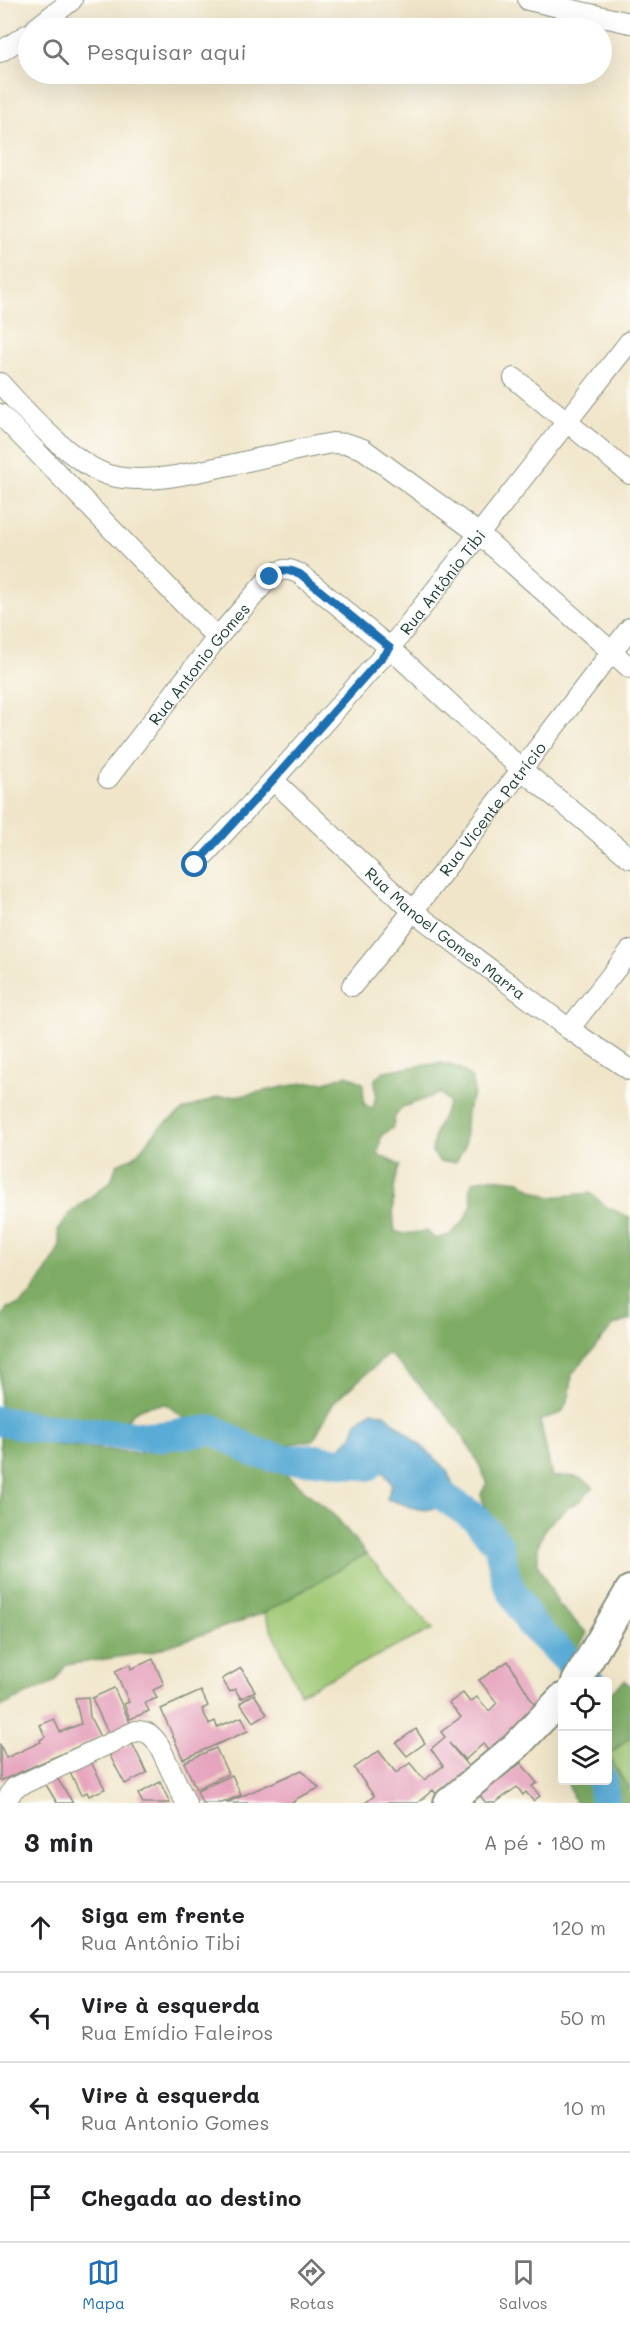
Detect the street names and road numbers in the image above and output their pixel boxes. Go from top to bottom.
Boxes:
street label: Rua Antônio Tibi [394,525,490,639]
street label: Rua Antonio Gomes [143,598,254,729]
street label: Rua Vicente Patrício [434,737,550,880]
street label: Rua Manoel Gomes Marra [361,862,530,1003]

